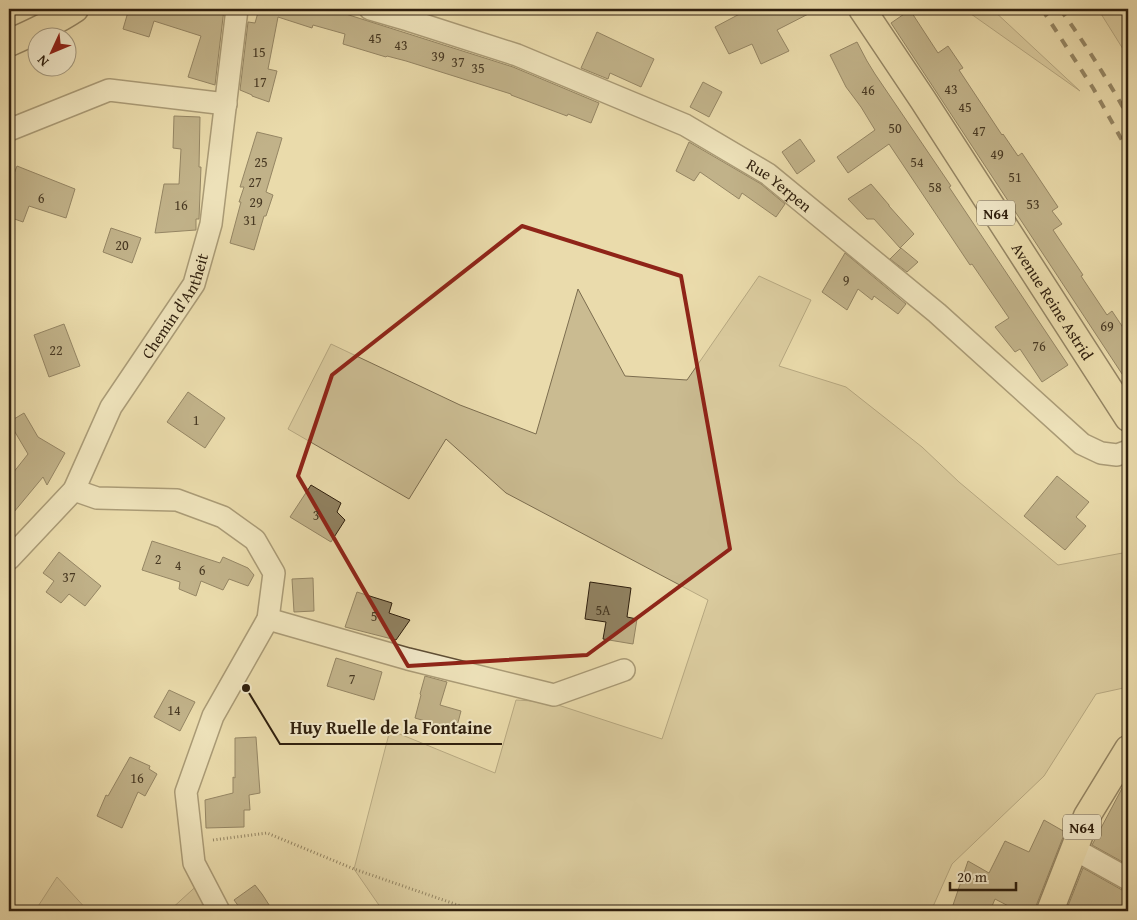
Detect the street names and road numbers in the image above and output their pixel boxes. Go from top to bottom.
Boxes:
street label: Rue Yerpen [742,152,817,218]
road number: N64 [977,200,1015,226]
street label: Avenue Reine Astrid [1006,238,1100,365]
street label: Chemin d'Antheit [135,250,214,363]
road number: N64 [1063,814,1101,840]

